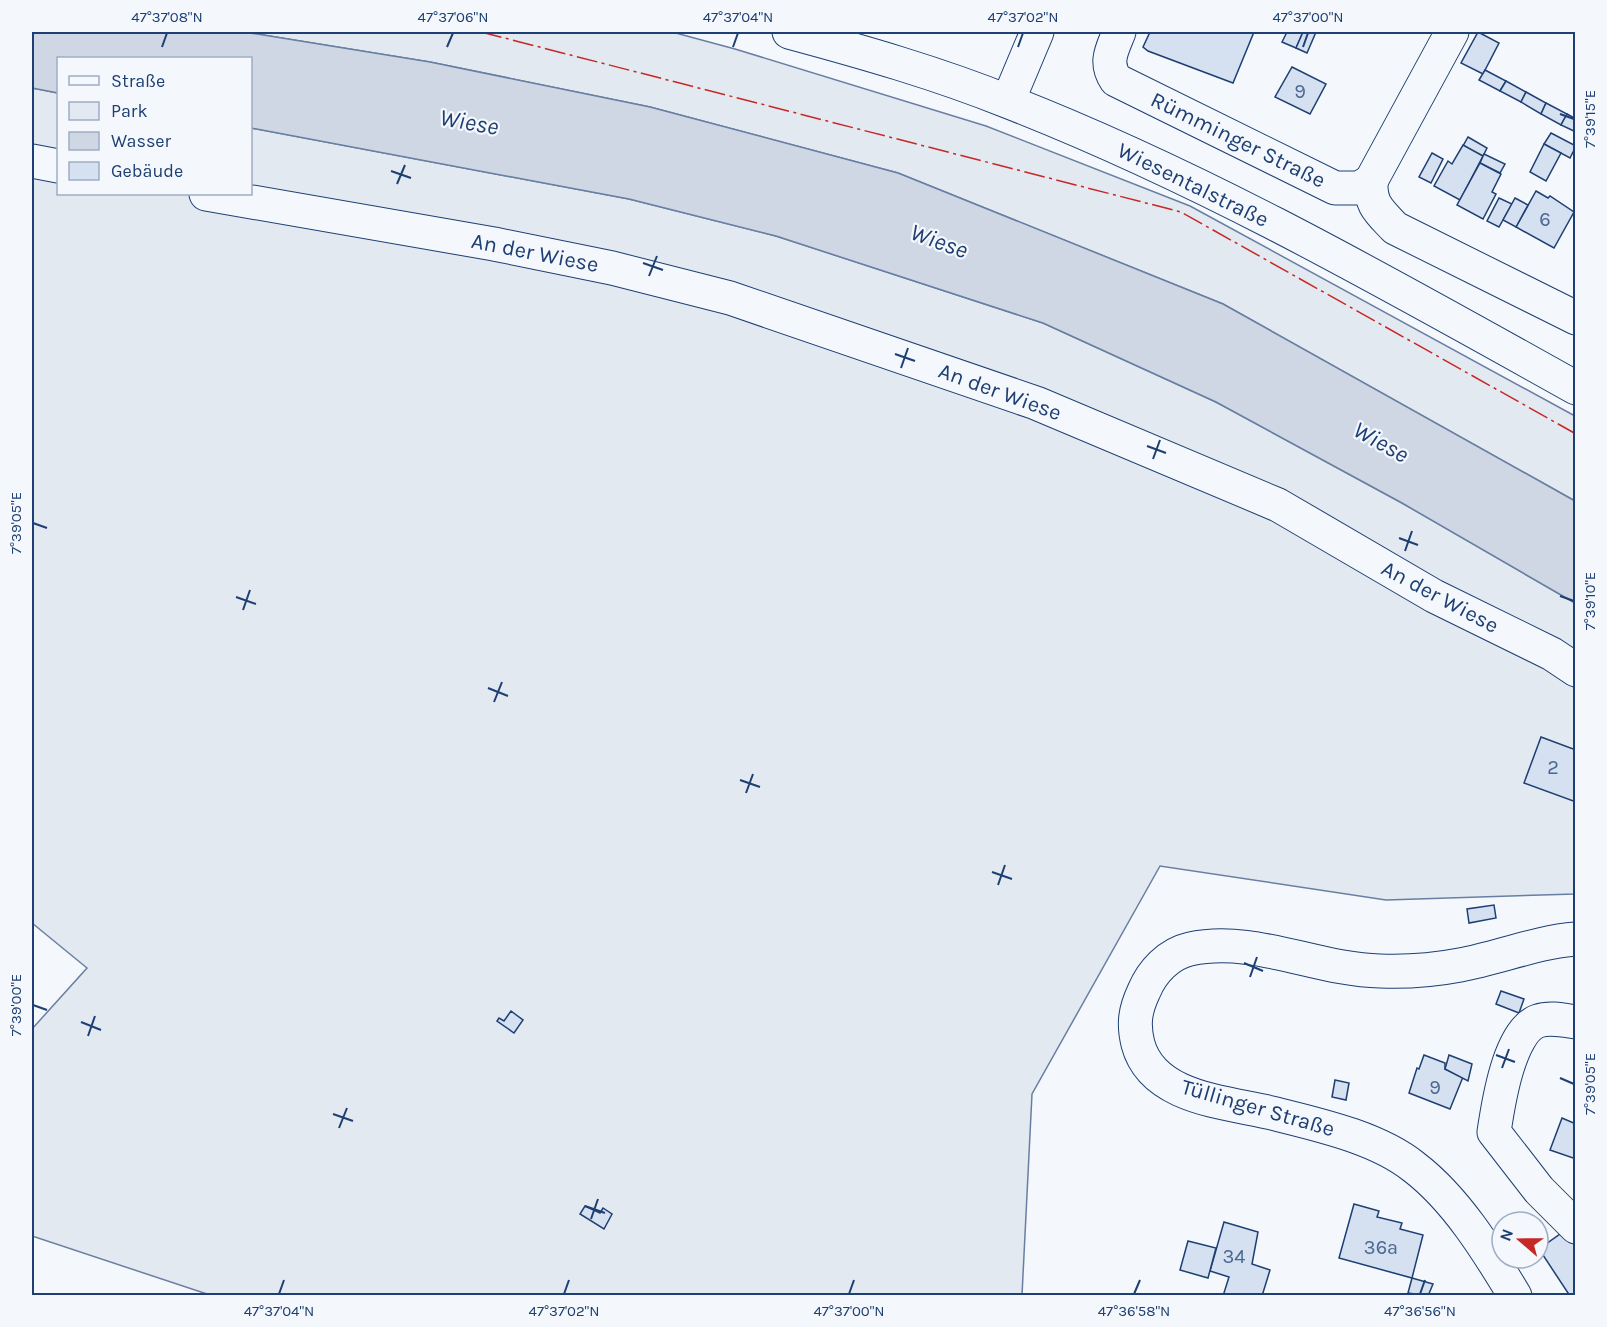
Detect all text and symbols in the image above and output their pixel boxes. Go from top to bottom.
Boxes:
text: 47°37'08"N [131,8,203,26]
text: 47°37'06"N [418,8,488,26]
text: 47°37'04"N [703,8,773,26]
text: 47°37'02"N [988,8,1058,26]
text: 47°37'00"N [1272,8,1344,26]
legend [57,57,252,195]
text: Straße [111,70,165,92]
house number: 9 [1294,80,1306,103]
street label: Rümminger Straße [1146,86,1330,194]
text: 7°39'15"E [1581,90,1599,148]
text: Park [111,100,148,122]
water label: Wiese [437,103,501,141]
text: Wasser [111,130,172,152]
street label: Wiesentalstraße [1113,137,1273,233]
text: Gebäude [111,160,183,182]
house number: 6 [1539,208,1551,231]
water label: Wiese [906,218,972,264]
street label: An der Wiese [469,228,601,278]
street label: An der Wiese [935,358,1065,426]
water label: Wiese [1348,415,1414,469]
text: 7°39'05"E [7,492,25,554]
street label: An der Wiese [1377,555,1503,639]
text: 7°39'10"E [1581,572,1599,630]
house number: 2 [1547,756,1559,779]
text: 7°39'00"E [7,974,25,1036]
text: 7°39'05"E [1581,1053,1599,1115]
street label: Tüllinger Straße [1178,1074,1338,1142]
house number: 9 [1429,1076,1441,1099]
north arrow [1490,1210,1550,1270]
text: N [1495,1226,1517,1244]
house number: 36a [1364,1236,1398,1259]
house number: 34 [1223,1245,1245,1268]
text: 47°37'04"N [244,1302,314,1320]
text: 47°37'02"N [529,1302,599,1320]
text: 47°37'00"N [813,1302,885,1320]
text: 47°36'58"N [1098,1302,1170,1320]
text: 47°36'56"N [1384,1302,1456,1320]

